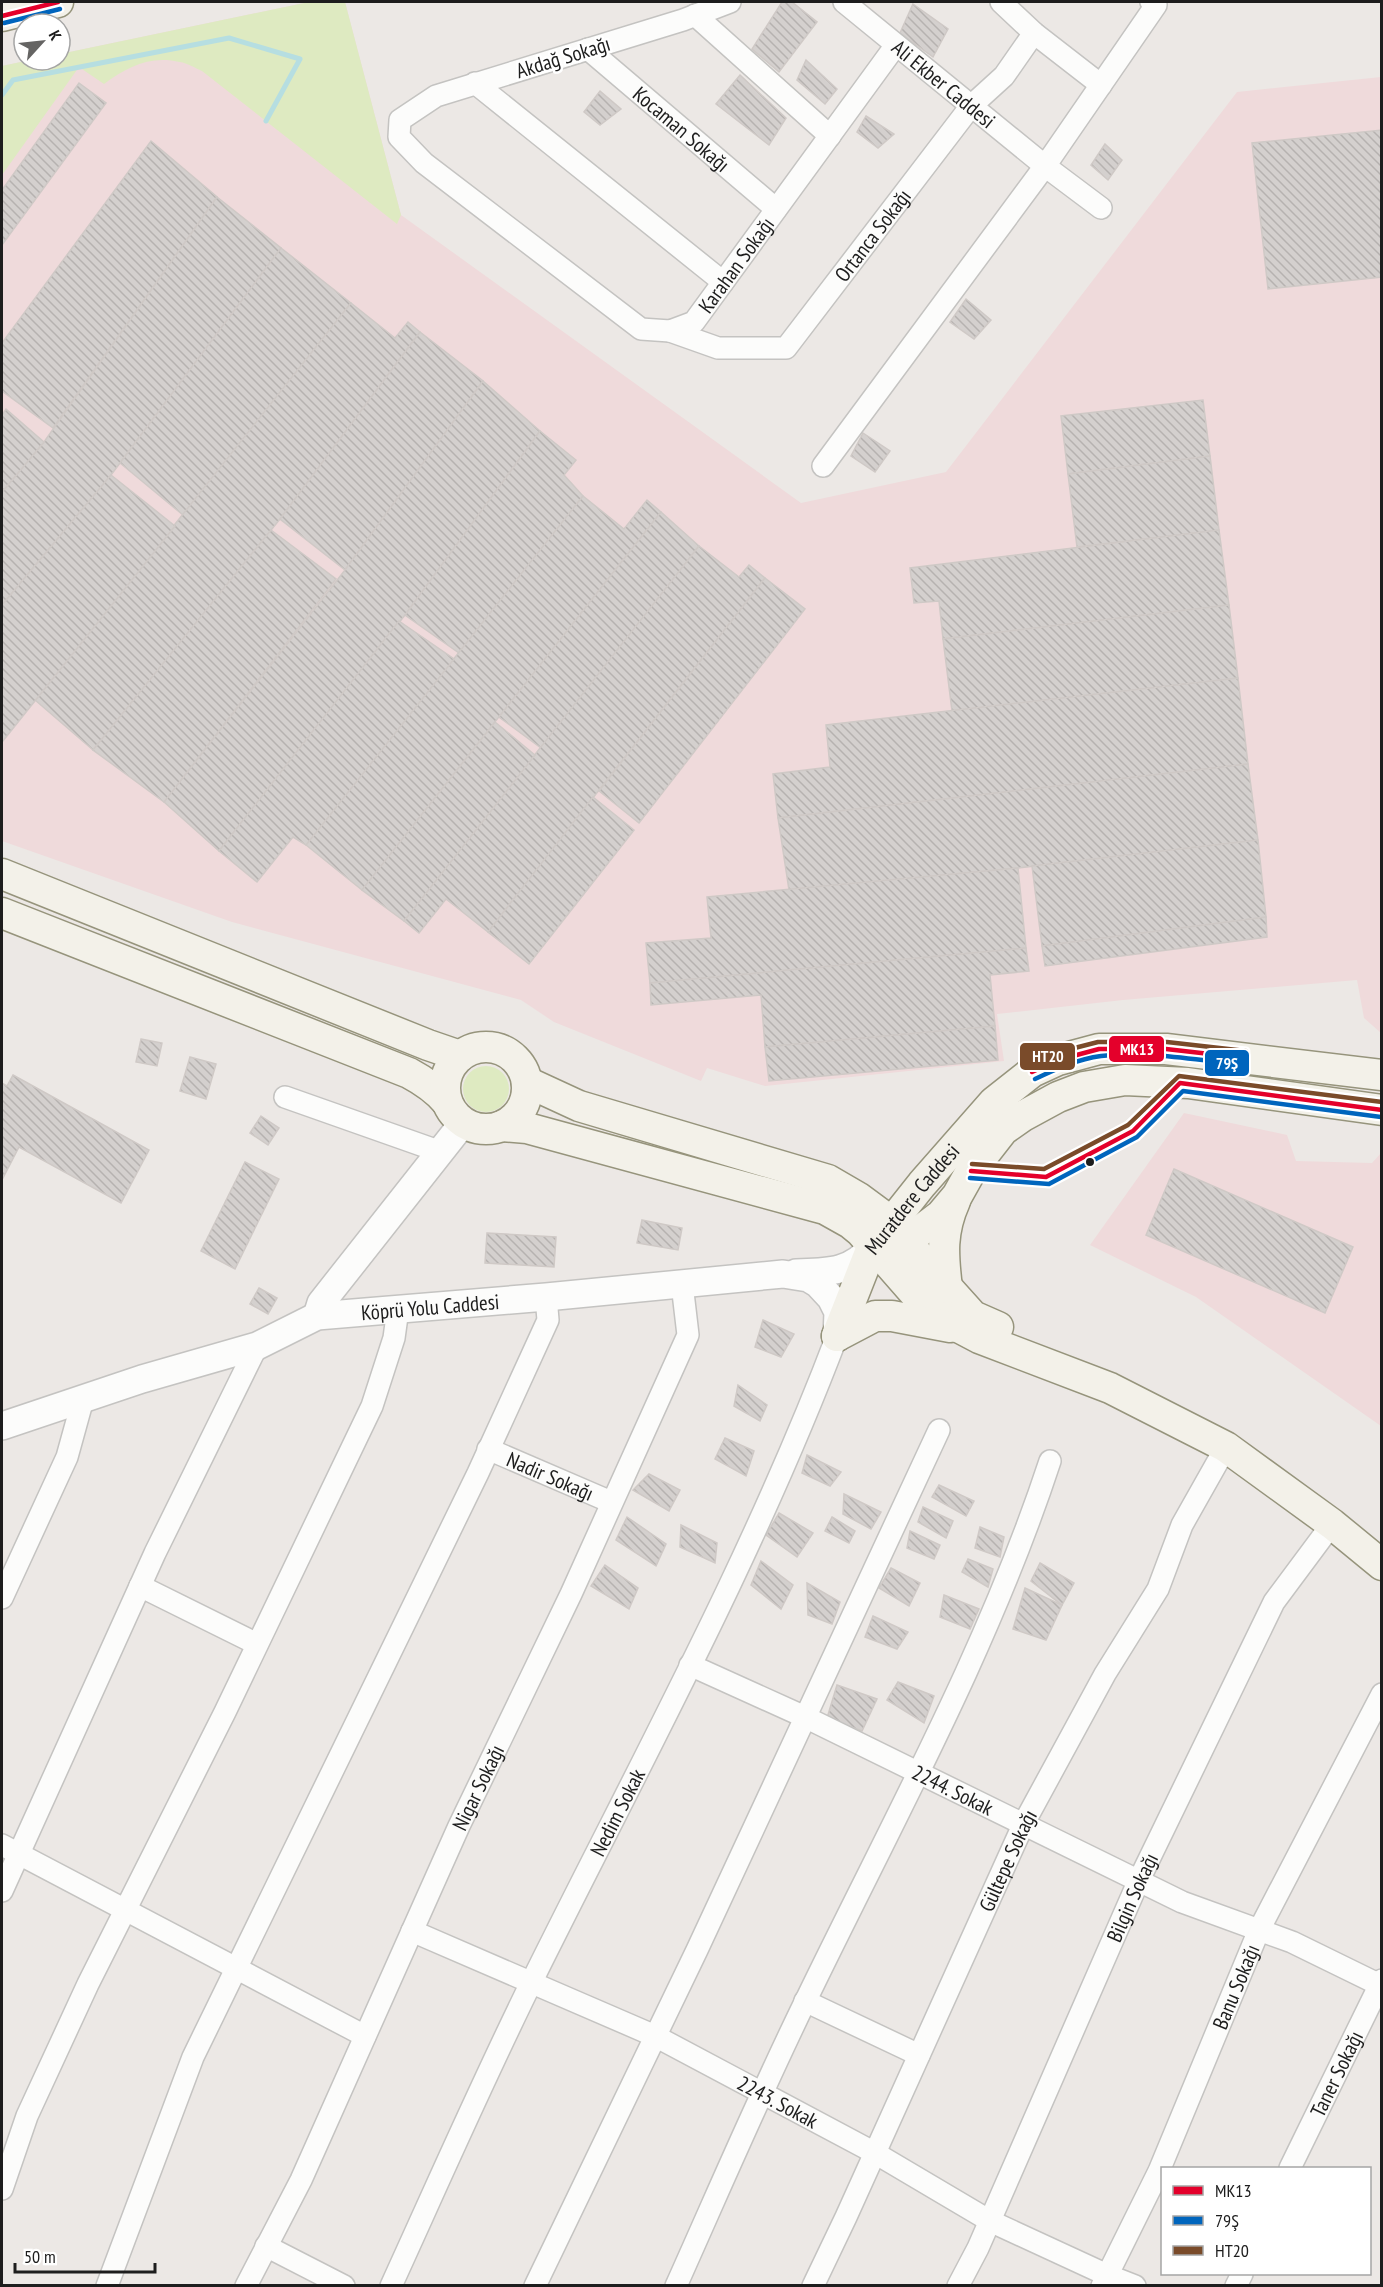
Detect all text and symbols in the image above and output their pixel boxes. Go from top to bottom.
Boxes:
north arrow [12,12,72,72]
text: K [45,27,66,44]
street label: Akdağ Sokağı [513,30,613,84]
street label: Ali Ekber Caddesi [887,33,1001,134]
street label: Kocaman Sokağı [628,80,736,177]
street label: Ortanca Sokağı [828,183,916,287]
street label: Karahan Sokağı [692,211,780,318]
line badge: MK13 [1108,1035,1165,1063]
text: MK13 [1120,1039,1154,1059]
line badge: HT20 [1019,1042,1076,1071]
text: HT20 [1032,1046,1064,1066]
line badge: 79Ş [1204,1049,1250,1077]
text: 79Ş [1216,1053,1238,1073]
street label: Muratdere Caddesi [858,1138,965,1260]
unlabelled marker [1084,1156,1096,1168]
street label: Köprü Yolu Caddesi [360,1287,500,1326]
street label: Nadir Sokağı [503,1445,598,1506]
street label: Nigar Sokağı [446,1740,510,1835]
street label: 2244. Sokak [908,1758,998,1821]
street label: Nedim Sokak [584,1764,650,1861]
street label: Gültepe Sokağı [972,1804,1042,1916]
street label: Bilgin Sokağı [1100,1848,1164,1946]
street label: Banu Sokağı [1206,1940,1265,2033]
street label: Taner Sokağı [1304,2026,1369,2121]
street label: 2243. Sokak [733,2069,823,2134]
legend [1161,2167,1371,2275]
text: MK13 [1215,2179,1252,2202]
text: 79Ş [1215,2209,1239,2232]
scale bar [15,2236,154,2274]
text: HT20 [1215,2239,1249,2262]
text: 50 m [24,2245,56,2268]

